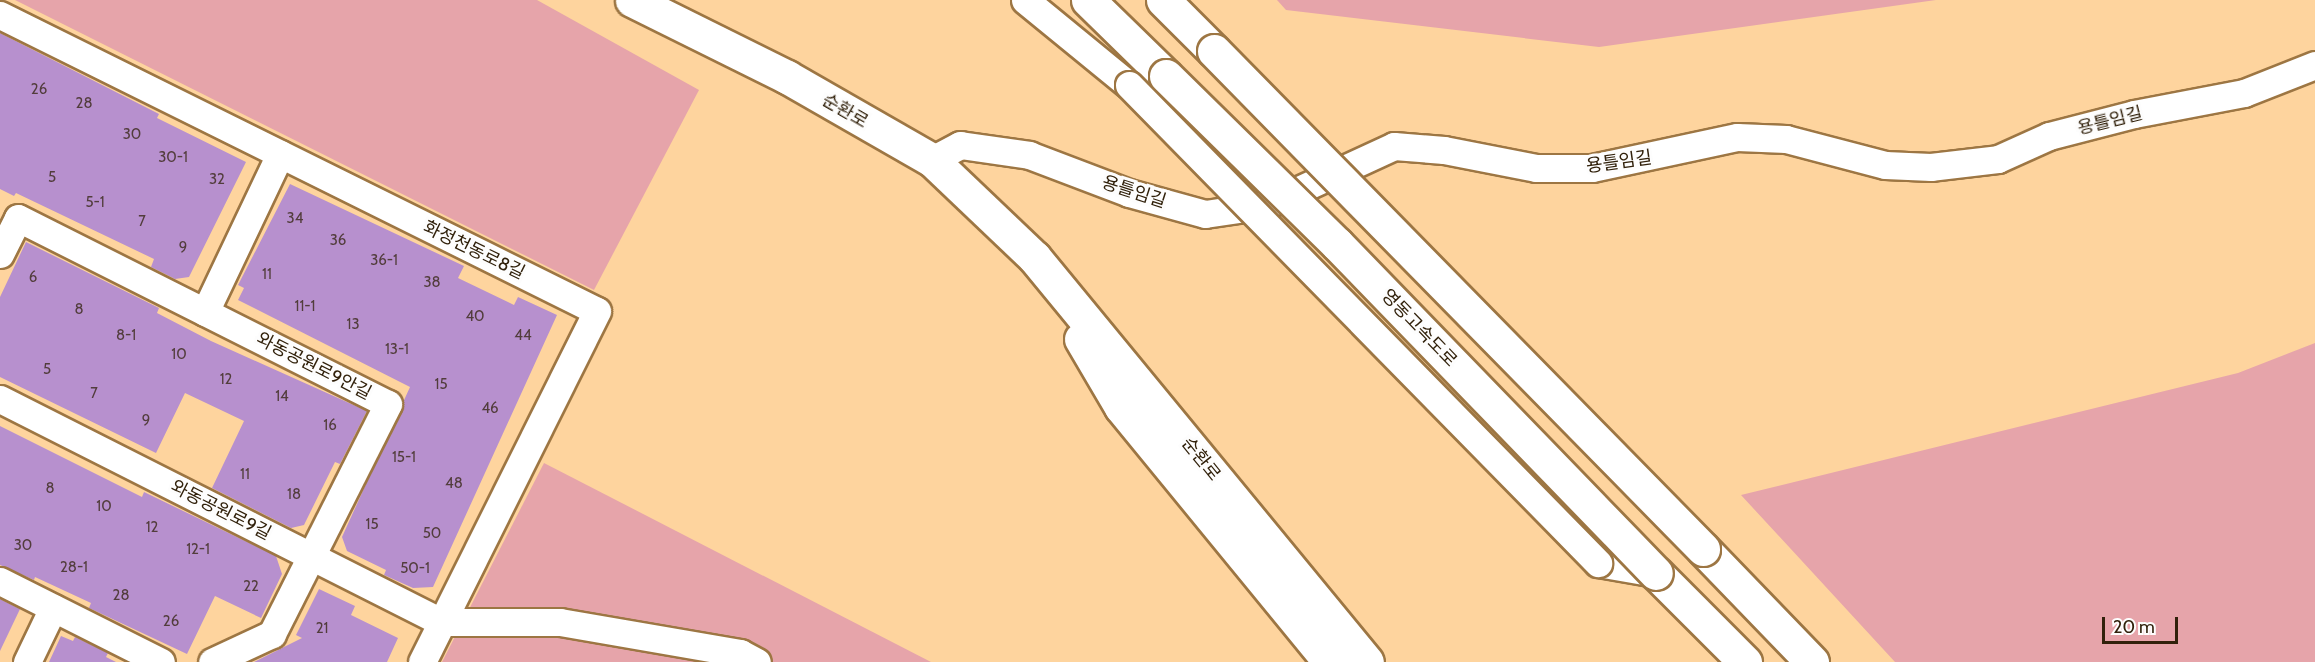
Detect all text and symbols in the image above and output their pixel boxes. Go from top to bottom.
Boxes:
house number: 26 [31,81,47,99]
street label: 순환로 [818,89,872,133]
house number: 28 [76,95,92,113]
street label: 용틀임길 [2075,103,2145,139]
house number: 30 [123,126,141,144]
street label: 용틀임길 [1585,147,1653,177]
house number: 30-1 [158,149,188,167]
house number: 5 [48,169,56,187]
house number: 32 [209,171,225,189]
street label: 용틀임길 [1099,171,1169,213]
house number: 5-1 [85,194,105,212]
house number: 34 [287,210,303,228]
house number: 7 [138,213,146,231]
street label: 화정천동로8길 [420,216,528,284]
house number: 36 [330,232,346,250]
house number: 9 [179,239,187,257]
house number: 36-1 [370,252,398,270]
house number: 11 [262,266,272,284]
house number: 6 [29,269,37,287]
house number: 38 [423,274,441,292]
street label: 영동고속도로 [1377,285,1461,371]
house number: 11-1 [295,298,315,316]
house number: 8 [74,301,84,319]
house number: 40 [465,308,485,326]
house number: 13 [346,316,360,334]
house number: 8-1 [116,327,136,345]
house number: 44 [514,327,532,345]
street label: 와동공원로9안길 [253,328,375,404]
house number: 13-1 [385,341,409,359]
house number: 10 [171,346,187,364]
house number: 5 [43,361,51,379]
house number: 12 [220,371,232,389]
house number: 15 [434,376,448,394]
house number: 7 [90,385,98,403]
house number: 14 [275,388,289,406]
house number: 46 [481,400,499,418]
house number: 9 [142,412,150,430]
house number: 16 [323,417,337,435]
street label: 순환로 [1177,433,1225,485]
house number: 15-1 [392,449,416,467]
house number: 11 [240,466,250,484]
house number: 48 [445,475,463,493]
street label: 와동공원로9길 [167,476,275,544]
house number: 8 [45,480,55,498]
house number: 18 [287,486,301,504]
house number: 10 [96,498,112,516]
house number: 15 [365,516,379,534]
house number: 12 [146,519,158,537]
house number: 50 [423,525,441,543]
house number: 30 [14,537,32,555]
house number: 12-1 [186,541,210,559]
house number: 28-1 [60,559,88,577]
house number: 50-1 [400,560,430,578]
house number: 22 [243,578,259,596]
house number: 28 [113,587,129,605]
scale bar [2105,605,2182,643]
house number: 26 [163,613,179,631]
text: 20 m [2113,616,2155,638]
house number: 21 [316,620,328,638]

